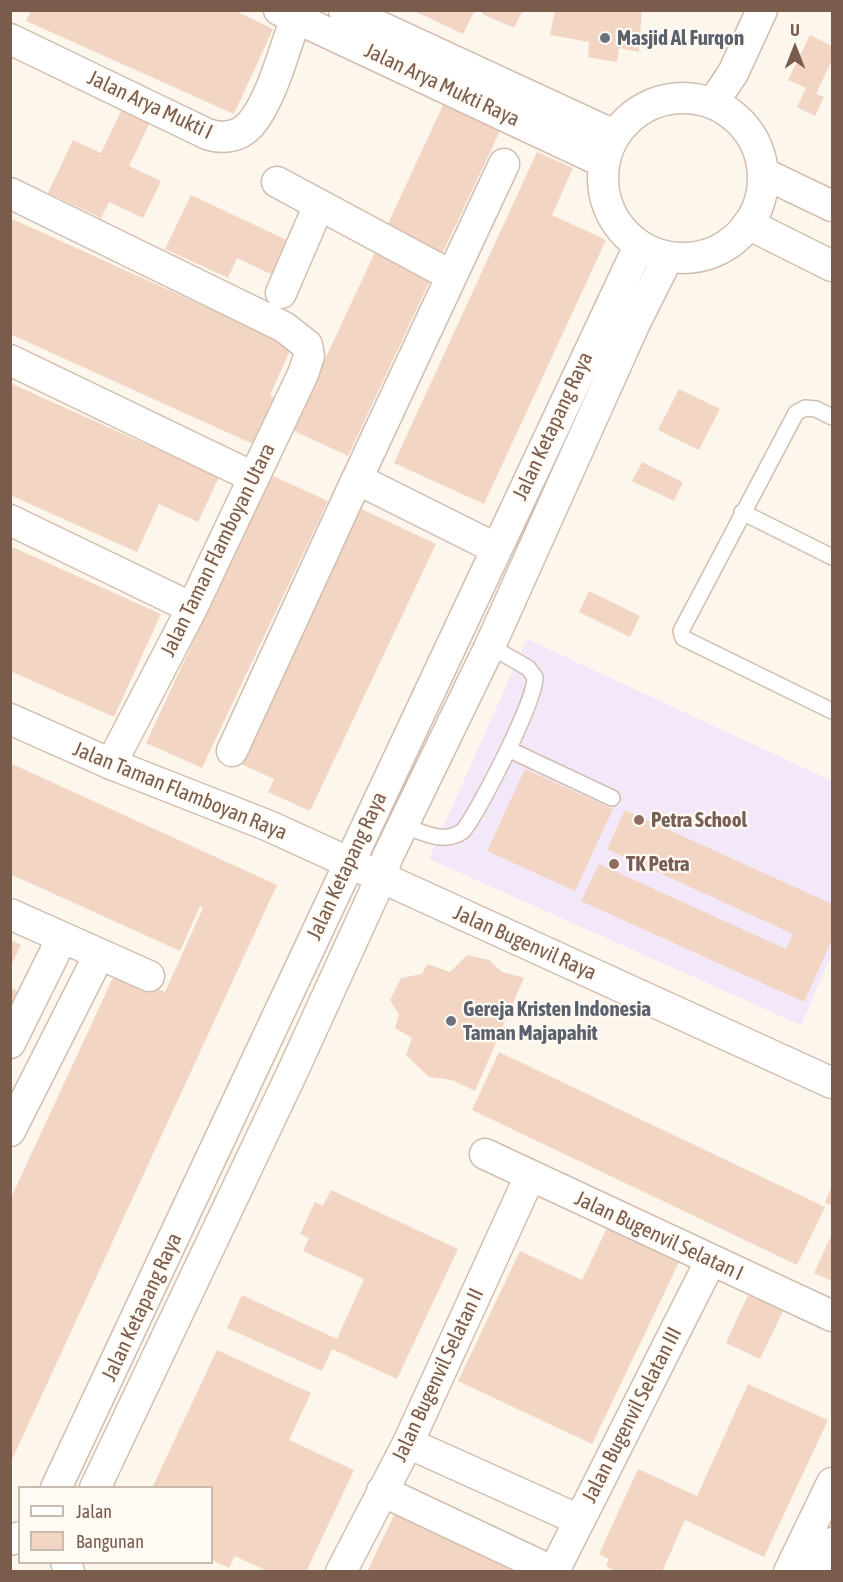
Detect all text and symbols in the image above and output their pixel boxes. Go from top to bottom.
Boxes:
north arrow [765,18,825,78]
text: U [790,21,800,39]
place label: Masjid Al Furqon [617,25,744,51]
marker: Masjid Al Furqon [598,31,612,45]
street label: Jalan Arya Mukti Raya [360,38,524,132]
street label: Jalan Arya Mukti I [83,65,217,145]
street label: Jalan Ketapang Raya [508,348,598,504]
street label: Jalan Taman Flamboyan Utara [155,439,281,661]
street label: Jalan Taman Flamboyan Raya [69,736,291,846]
street label: Jalan Ketapang Raya [302,788,392,944]
place label: Petra School [651,807,747,833]
marker: Petra School [632,813,646,827]
place label: TK Petra [626,851,690,877]
marker: TK Petra [607,857,621,871]
street label: Jalan Bugenvil Raya [450,900,600,986]
place label: Gereja Kristen Indonesia Taman Majapahit [463,996,651,1046]
marker: Gereja Kristen Indonesia Taman Majapahit [444,1014,458,1028]
street label: Jalan Bugenvil Selatan I [571,1186,747,1286]
street label: Jalan Ketapang Raya [97,1229,187,1385]
street label: Jalan Bugenvil Selatan II [387,1284,489,1466]
street label: Jalan Bugenvil Selatan III [577,1323,687,1507]
legend [18,1486,213,1564]
text: Jalan [76,1501,112,1522]
text: Bangunan [76,1531,144,1552]

